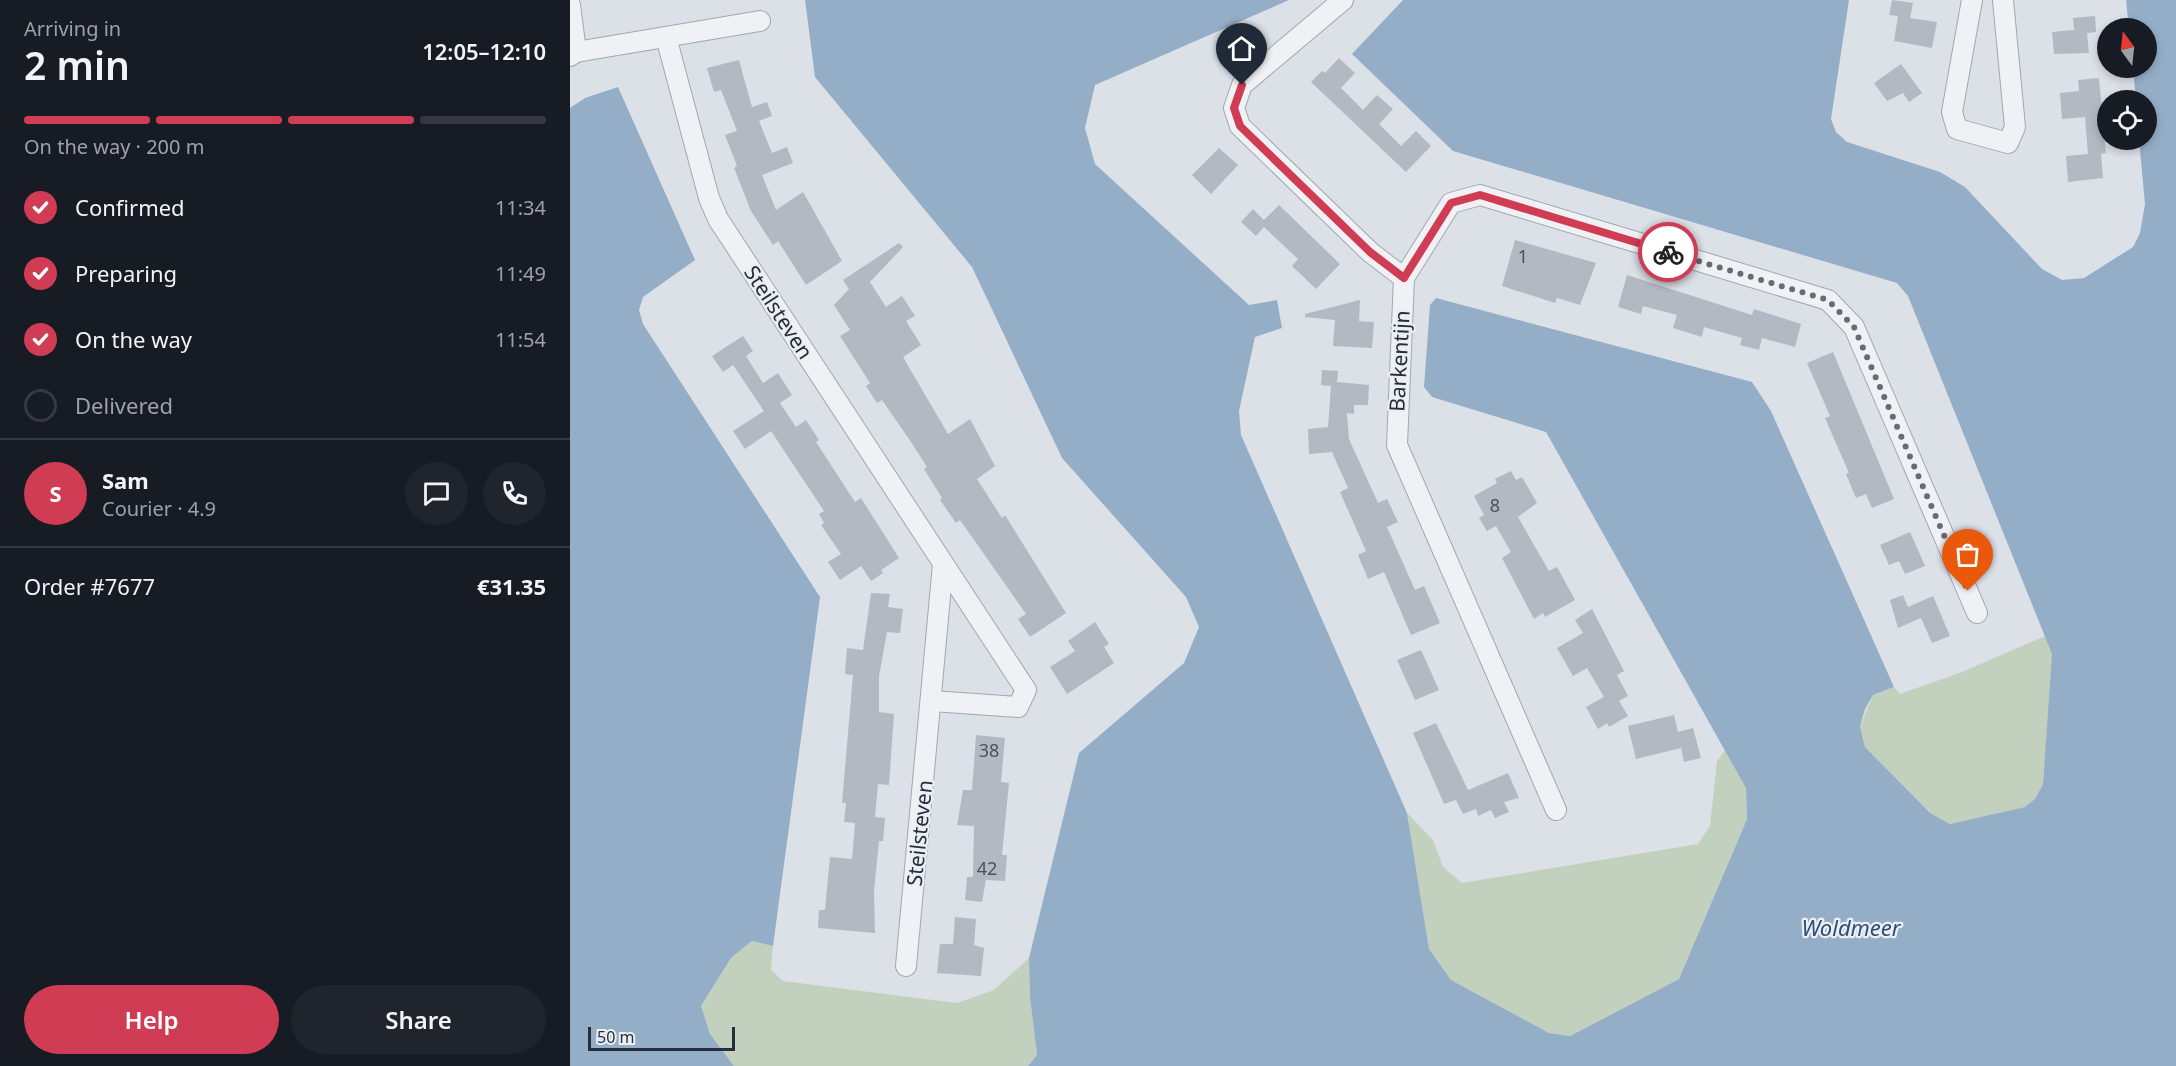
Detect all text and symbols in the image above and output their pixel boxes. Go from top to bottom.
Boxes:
text: Arriving in [24,15,121,42]
north arrow [2097,18,2157,78]
map controls [2097,18,2157,150]
pin [1216,23,1267,85]
icon: home [1225,32,1258,65]
text: 12:05–12:10 [422,36,546,66]
text: 2 min [24,38,130,91]
button: locate [2097,90,2157,150]
text: On the way · 200 m [24,133,204,160]
icon: check [24,191,57,224]
text: Confirmed [75,192,185,222]
text: 11:34 [495,194,546,221]
courier [1638,222,1698,282]
icon: bike [1652,236,1685,269]
house number: 1 [1518,244,1528,268]
icon: check [24,257,57,290]
text: Preparing [75,258,177,288]
text: 11:49 [495,260,546,287]
street label: Steilsteven [738,260,820,364]
street label: Barkentijn [1382,310,1416,412]
icon: check [24,323,57,356]
text: On the way [75,324,192,354]
text: 11:54 [495,326,546,353]
text: Delivered [75,390,173,420]
button: chat [405,462,468,525]
button: phone [483,462,546,525]
text: Sam [102,465,149,495]
text: S [49,478,62,508]
house number: 8 [1490,493,1500,517]
text: Courier · 4.9 [102,495,216,522]
pin [1942,529,1993,591]
icon: bag [1951,538,1984,571]
text: Order #7677 [24,571,155,601]
text: €31.35 [477,571,546,601]
house number: 38 [979,738,999,762]
street label: Steilsteven [900,779,938,887]
house number: 42 [977,856,997,880]
water label: Woldmeer [1801,912,1902,942]
button: Help [24,985,279,1054]
button: Share [291,985,546,1054]
scale bar [588,1024,735,1052]
text: 50 m [597,1026,634,1048]

